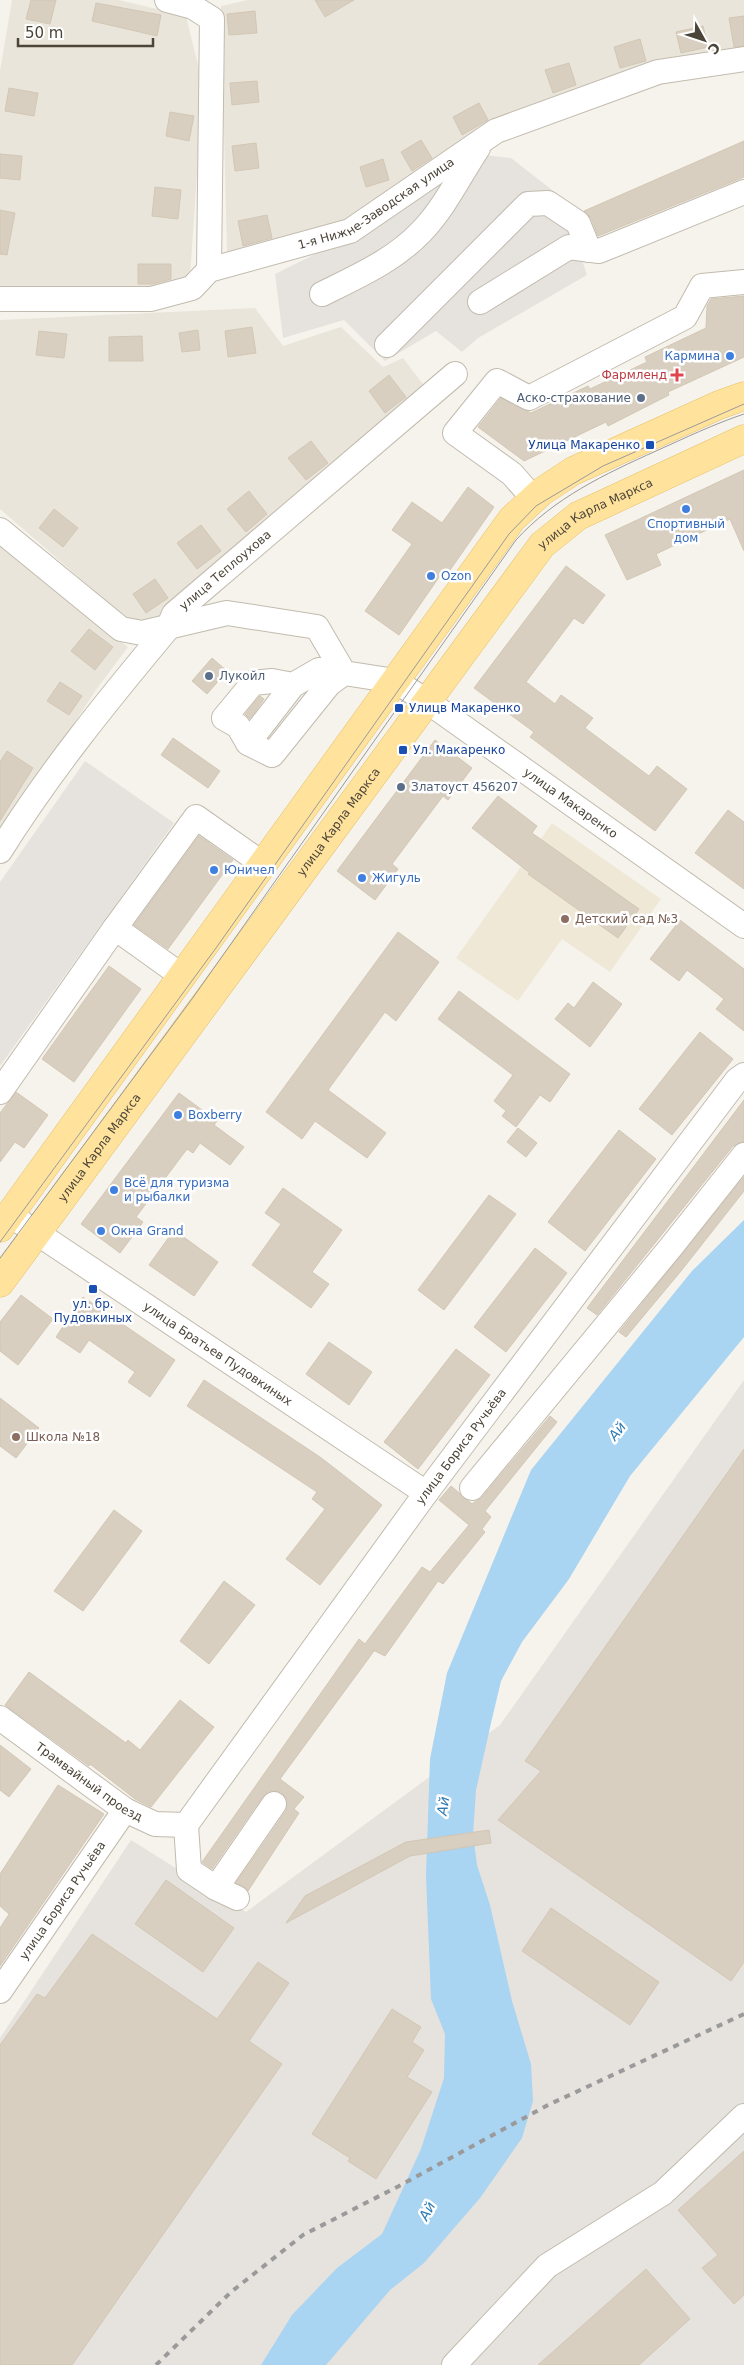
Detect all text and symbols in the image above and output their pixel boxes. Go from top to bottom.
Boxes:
scale bar [18,15,152,47]
north arrow [679,15,729,65]
text: 50 m [25,24,63,42]
text: С [705,39,723,57]
street label: 1-я Нижне-Заводская улица [296,155,457,252]
place label: Кармина [664,349,720,363]
marker: Кармина [724,350,736,362]
place label: Фармленд [601,368,667,382]
marker: Фармленд [671,369,683,381]
place label: Аско-страхование [517,391,631,405]
marker: Аско-страхование [635,392,647,404]
place label: Улица Макаренко [528,438,640,452]
marker: Улица Макаренко [644,439,656,451]
street label: улица Карла Маркса [535,475,655,552]
marker: Спортивный дом [680,503,692,515]
place label: Спортивный дом [647,517,725,545]
street label: улица Теплоухова [177,527,274,613]
place label: Ozon [441,569,472,583]
marker: Ozon [425,570,437,582]
place label: Лукойл [219,669,265,683]
marker: Лукойл [203,670,215,682]
place label: Улицв Макаренко [409,701,521,715]
marker: Улицв Макаренко [393,702,405,714]
place label: Ул. Макаренко [413,743,505,757]
marker: Ул. Макаренко [397,744,409,756]
street label: улица Карла Маркса [294,765,383,879]
street label: улица Макаренко [521,765,620,841]
place label: Златоуст 456207 [411,780,518,794]
marker: Златоуст 456207 [395,781,407,793]
place label: Юничел [224,863,275,877]
marker: Юничел [208,864,220,876]
place label: Жигуль [372,871,421,885]
marker: Жигуль [356,872,368,884]
place label: Детский сад №3 [575,912,678,926]
marker: Детский сад №3 [559,913,571,925]
street label: улица Карла Маркса [55,1091,144,1204]
place label: Boxberry [188,1108,242,1122]
marker: Boxberry [172,1109,184,1121]
place label: Всё для туризма и рыбалки [124,1176,229,1204]
marker: Всё для туризма и рыбалки [108,1184,120,1196]
place label: Окна Grand [111,1224,184,1238]
marker: Окна Grand [95,1225,107,1237]
marker: ул. бр. Пудовкиных [87,1283,99,1295]
place label: ул. бр. Пудовкиных [54,1297,132,1325]
street label: улица Братьев Пудовкиных [141,1299,295,1409]
street label: улица Бориса Ручьёва [413,1386,509,1507]
water label: Ай [604,1419,629,1444]
place label: Школа №18 [26,1430,100,1444]
marker: Школа №18 [10,1431,22,1443]
street label: Трамвайный проезд [32,1739,145,1824]
water label: Ай [433,1796,452,1817]
street label: улица Бориса Ручьёва [17,1838,108,1963]
water label: Ай [415,2199,438,2224]

